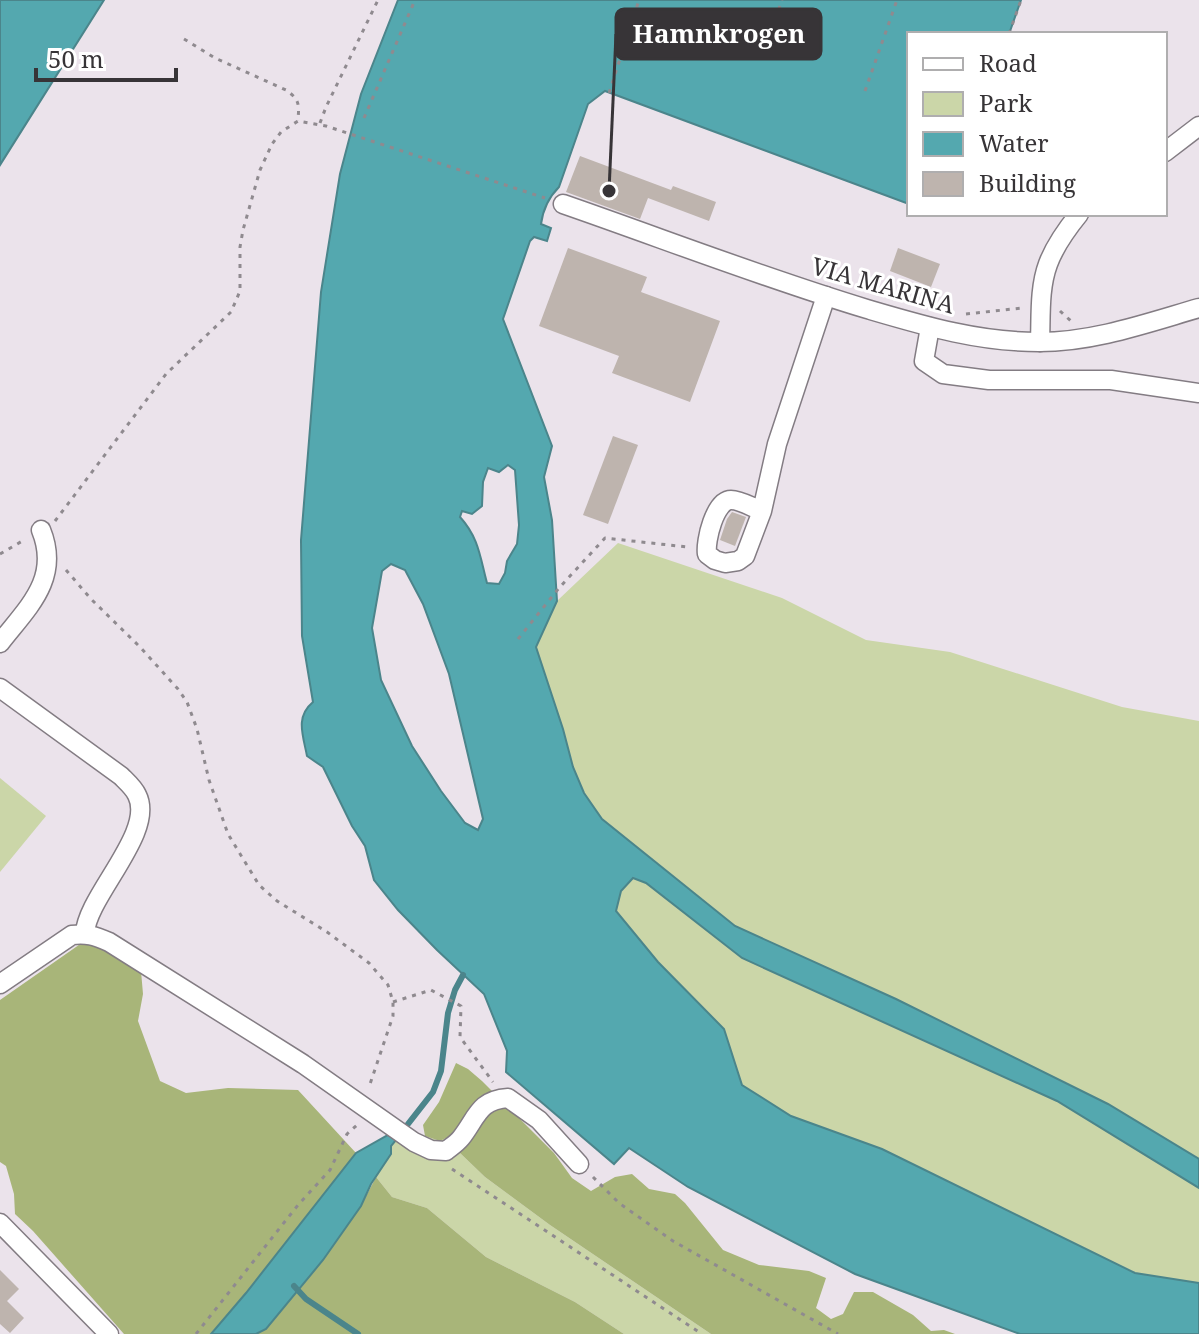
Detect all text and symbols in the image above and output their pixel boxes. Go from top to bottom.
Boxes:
callout: Hamnkrogen [616,9,821,59]
text: Hamnkrogen [633,15,805,51]
scale bar [36,32,176,82]
legend [907,32,1167,216]
text: 50 m [48,42,104,75]
text: Road [979,46,1037,79]
text: Park [979,86,1033,119]
text: Water [979,126,1049,159]
text: Building [979,166,1076,199]
street label: VIA MARINA [808,248,959,321]

